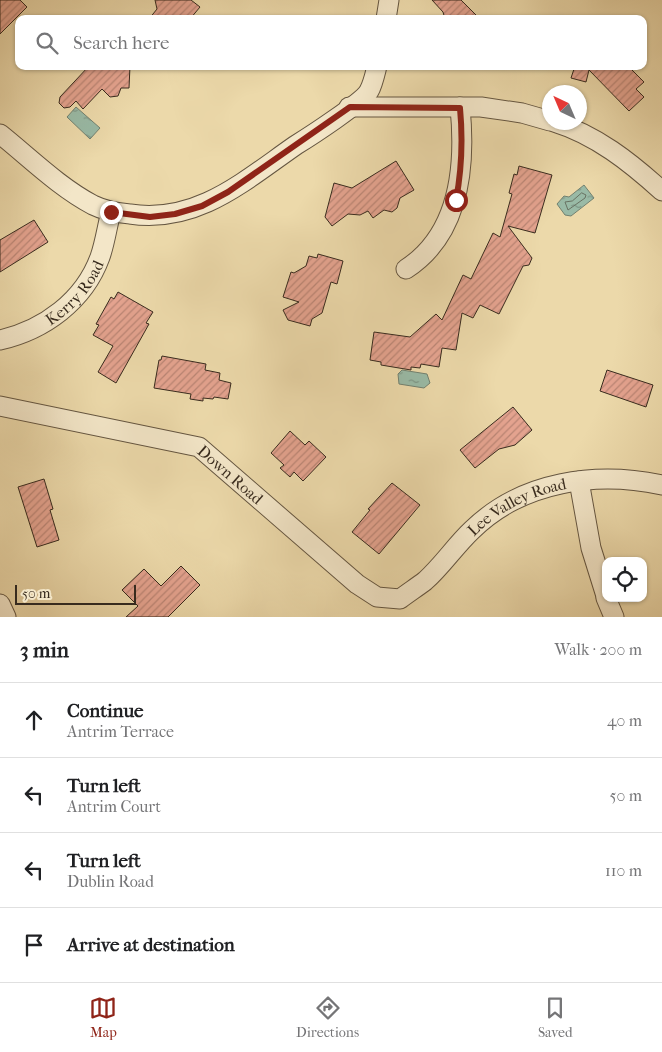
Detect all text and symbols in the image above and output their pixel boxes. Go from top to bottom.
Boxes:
search box [15,15,647,70]
icon: search [33,29,61,57]
text: Search here [73,32,169,54]
north arrow [542,85,587,130]
route start [445,189,468,212]
route end [100,201,123,224]
street label: Kerry Road [42,257,108,329]
street label: Down Road [194,441,267,508]
street label: Lee Valley Road [463,474,568,540]
map controls [602,557,647,602]
button: locate [602,557,647,602]
scale bar [15,582,136,605]
text: 50 m [22,585,50,602]
text: 3 min [20,638,69,662]
text: Walk · 200 m [555,640,642,659]
text: Continue [67,700,143,722]
icon: ahead [20,706,48,734]
text: 40 m [607,711,642,730]
text: Antrim Terrace [67,722,174,741]
text: Turn left [67,775,141,797]
icon: left [20,781,48,809]
text: 50 m [610,786,642,805]
text: Antrim Court [67,797,161,816]
text: Turn left [67,850,141,872]
icon: left [20,856,48,884]
text: 110 m [605,861,642,880]
text: Dublin Road [67,872,154,891]
icon: arrive [20,931,48,959]
text: Arrive at destination [67,934,235,956]
tab: Map [89,994,117,1041]
tab: Directions [296,994,359,1041]
tab: Saved [538,994,573,1041]

